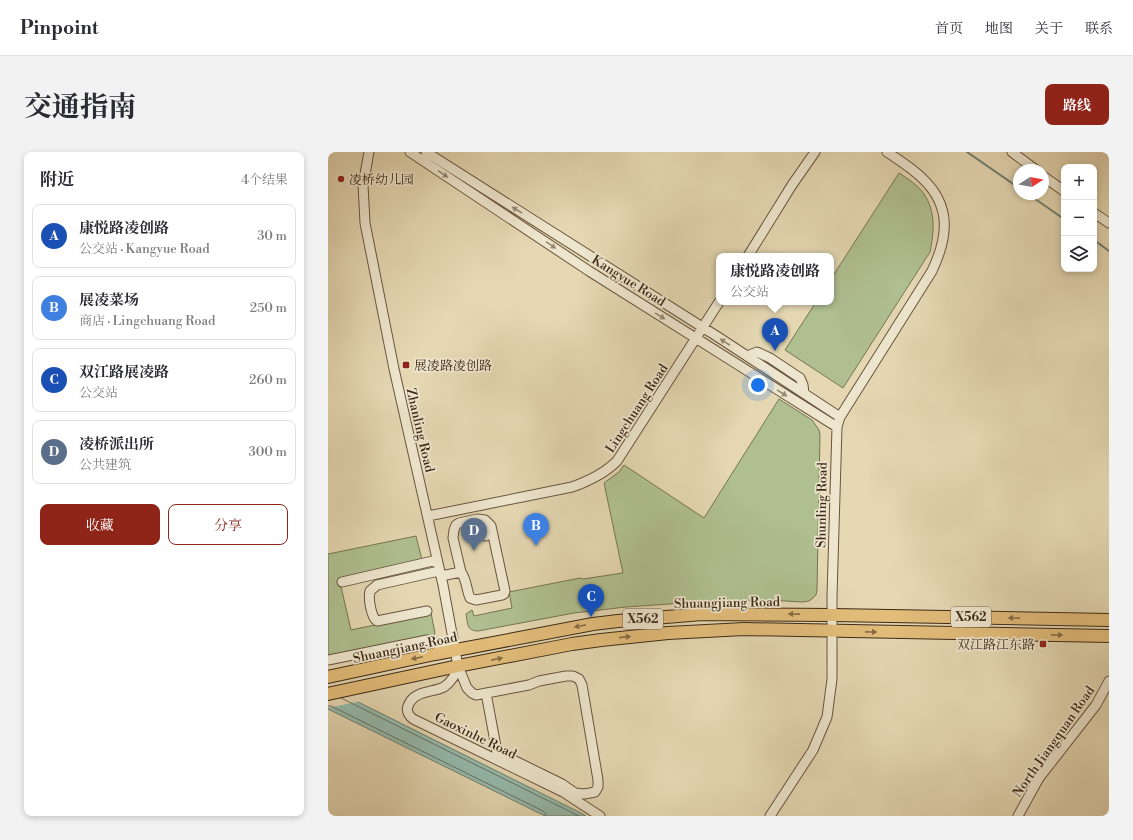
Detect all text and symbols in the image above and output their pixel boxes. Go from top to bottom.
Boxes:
text: Pinpoint [20,16,99,40]
text: 首页 [935,20,963,38]
text: 地图 [985,20,1013,38]
text: 关于 [1035,20,1063,38]
text: 联系 [1085,20,1113,38]
button: 路线 [1045,84,1109,125]
text: 交通指南 [24,90,136,125]
north arrow [1013,164,1049,200]
map controls [1061,164,1097,272]
button: + [1061,164,1097,200]
text: 附近 [40,169,74,191]
one-way arrow [437,170,448,177]
text: 4个结果 [241,172,288,188]
place label: 凌桥幼儿园 [349,172,414,188]
marker: 凌桥幼儿园 [336,174,346,184]
button: − [1061,200,1097,236]
one-way arrow [511,206,522,213]
text: 康悦路凌创路 [79,219,169,238]
text: A [49,228,59,244]
text: 30 m [257,228,287,244]
button: layers [1061,236,1097,272]
text: 公交站 · Kangyue Road [79,241,210,257]
one-way arrow [545,242,557,249]
street label: Kangyue Road [589,252,669,310]
popup [716,253,834,305]
text: 康悦路凌创路 [730,262,820,281]
text: 公交站 [730,284,769,300]
text: 展凌菜场 [79,291,139,310]
text: B [49,300,59,316]
text: 250 m [250,300,287,316]
one-way arrow [654,312,666,319]
text: 商店 · Lingchuang Road [79,313,215,329]
pin: A [762,318,788,351]
one-way arrow [719,338,731,345]
place label: 展凌路凌创路 [414,358,492,374]
marker: 展凌路凌创路 [401,360,411,370]
street label: Lingchuang Road [602,361,672,456]
text: 双江路展凌路 [79,363,169,382]
text: C [49,372,59,388]
text: 260 m [249,372,287,388]
your location [748,375,768,395]
text: 公交站 [79,385,118,401]
street label: Zhanling Road [403,387,438,475]
one-way arrow [776,389,788,396]
text: 凌桥派出所 [79,435,154,454]
text: D [49,444,59,460]
text: 300 m [249,444,287,460]
text: 公共建筑 [79,457,131,473]
street label: Shunling Road [813,461,831,548]
button: 收藏 [40,504,160,545]
button: 分享 [168,504,288,545]
pin: B [523,513,549,546]
pin: D [461,518,487,551]
pin: C [578,584,604,617]
street label: Shuangjiang Road [674,594,781,612]
road number: X562 [951,607,991,627]
road number: X562 [623,609,663,629]
one-way arrow [787,611,800,617]
one-way arrow [1007,615,1020,621]
one-way arrow [574,624,586,630]
street label: Shuangjiang Road [352,629,459,667]
one-way arrow [865,629,878,635]
one-way arrow [1051,632,1064,638]
one-way arrow [619,634,631,640]
place label: 双江路江东路 [957,637,1035,653]
marker: 双江路江东路 [1038,639,1048,649]
one-way arrow [411,655,423,661]
one-way arrow [490,656,503,662]
street label: North Jiangquan Road [1009,682,1099,800]
street label: Gaoxinhe Road [432,709,520,763]

